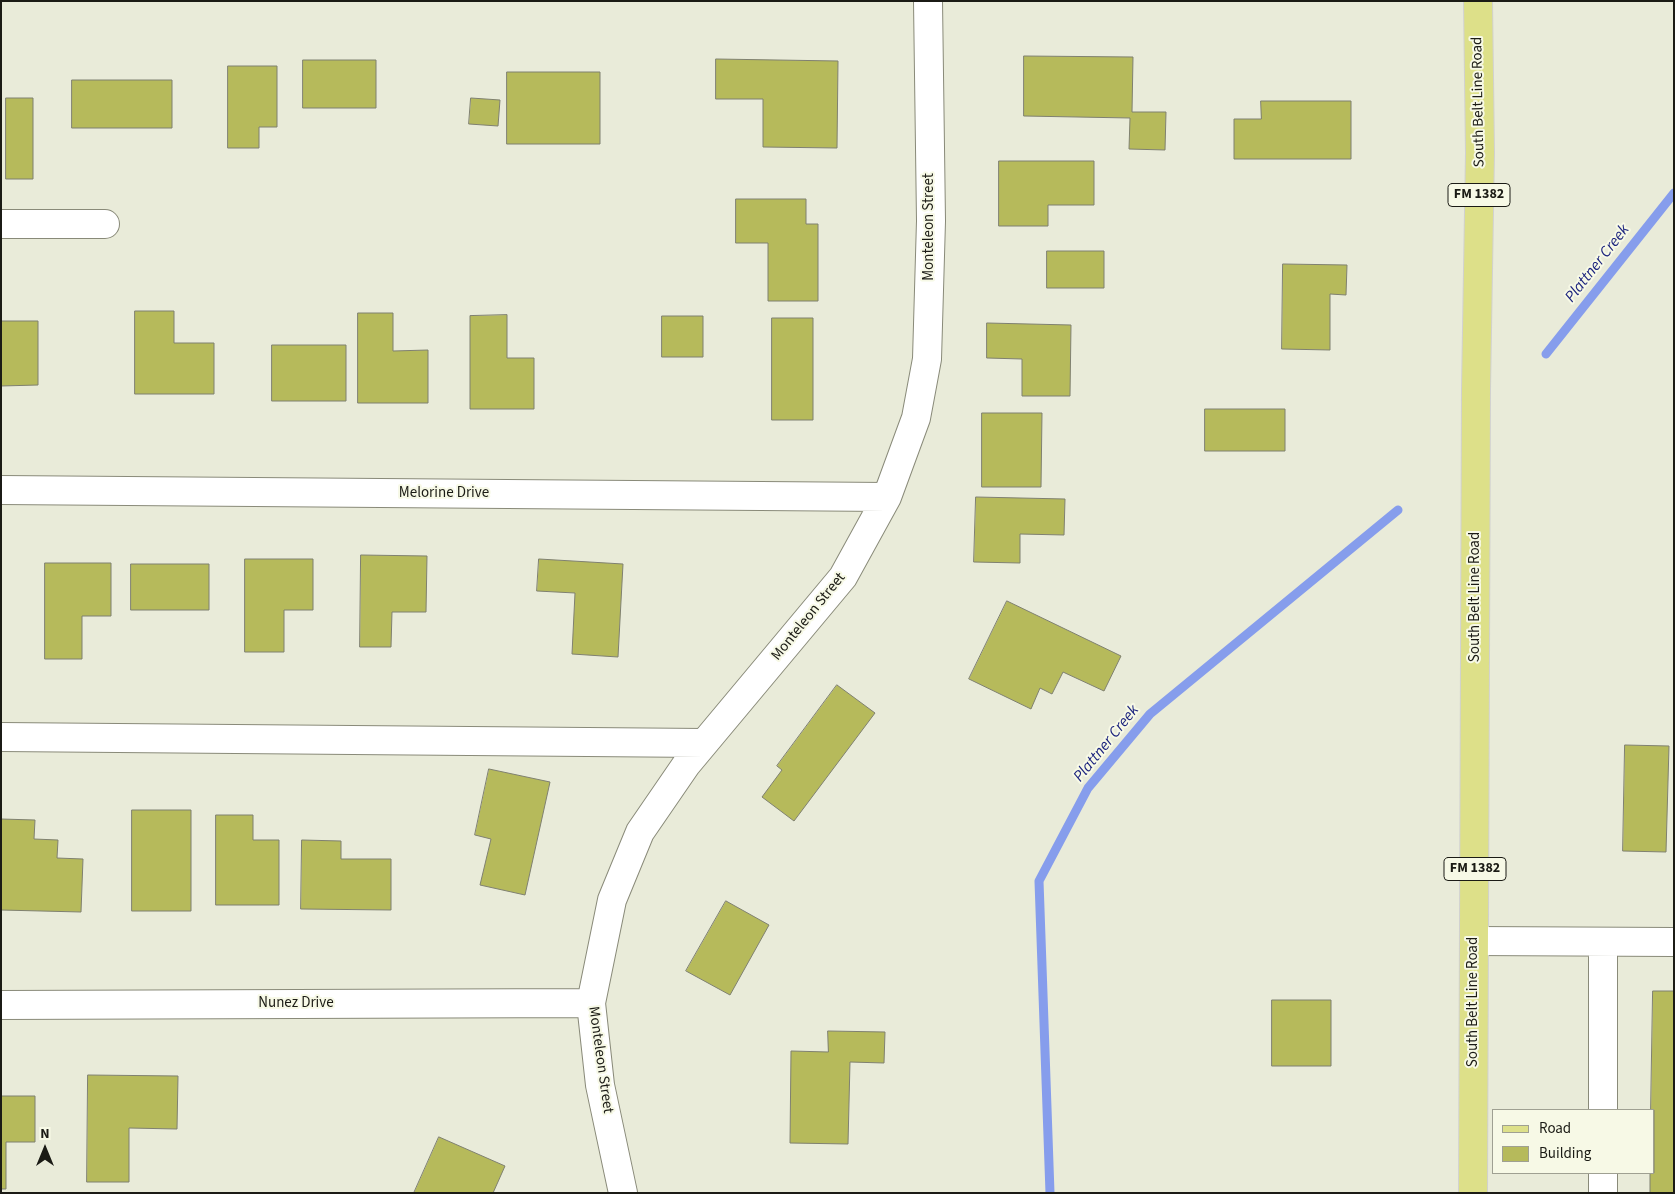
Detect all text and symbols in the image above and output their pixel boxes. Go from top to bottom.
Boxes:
street label: South Belt Line Road [1469,37,1489,167]
street label: Monteleon Street [921,173,939,281]
road number: FM 1382 [1448,184,1510,206]
water label: Plattner Creek [1562,221,1634,307]
street label: Melorine Drive [399,485,489,503]
street label: South Belt Line Road [1467,532,1485,662]
street label: Monteleon Street [768,569,850,665]
water label: Plattner Creek [1070,702,1144,786]
road number: FM 1382 [1444,858,1506,881]
street label: South Belt Line Road [1465,937,1483,1067]
street label: Nunez Drive [258,995,334,1013]
street label: Monteleon Street [584,1005,616,1115]
legend [1492,1109,1655,1174]
text: Road [1539,1118,1571,1139]
north arrow [20,1124,70,1174]
text: N [40,1124,50,1144]
text: Building [1539,1143,1591,1164]

